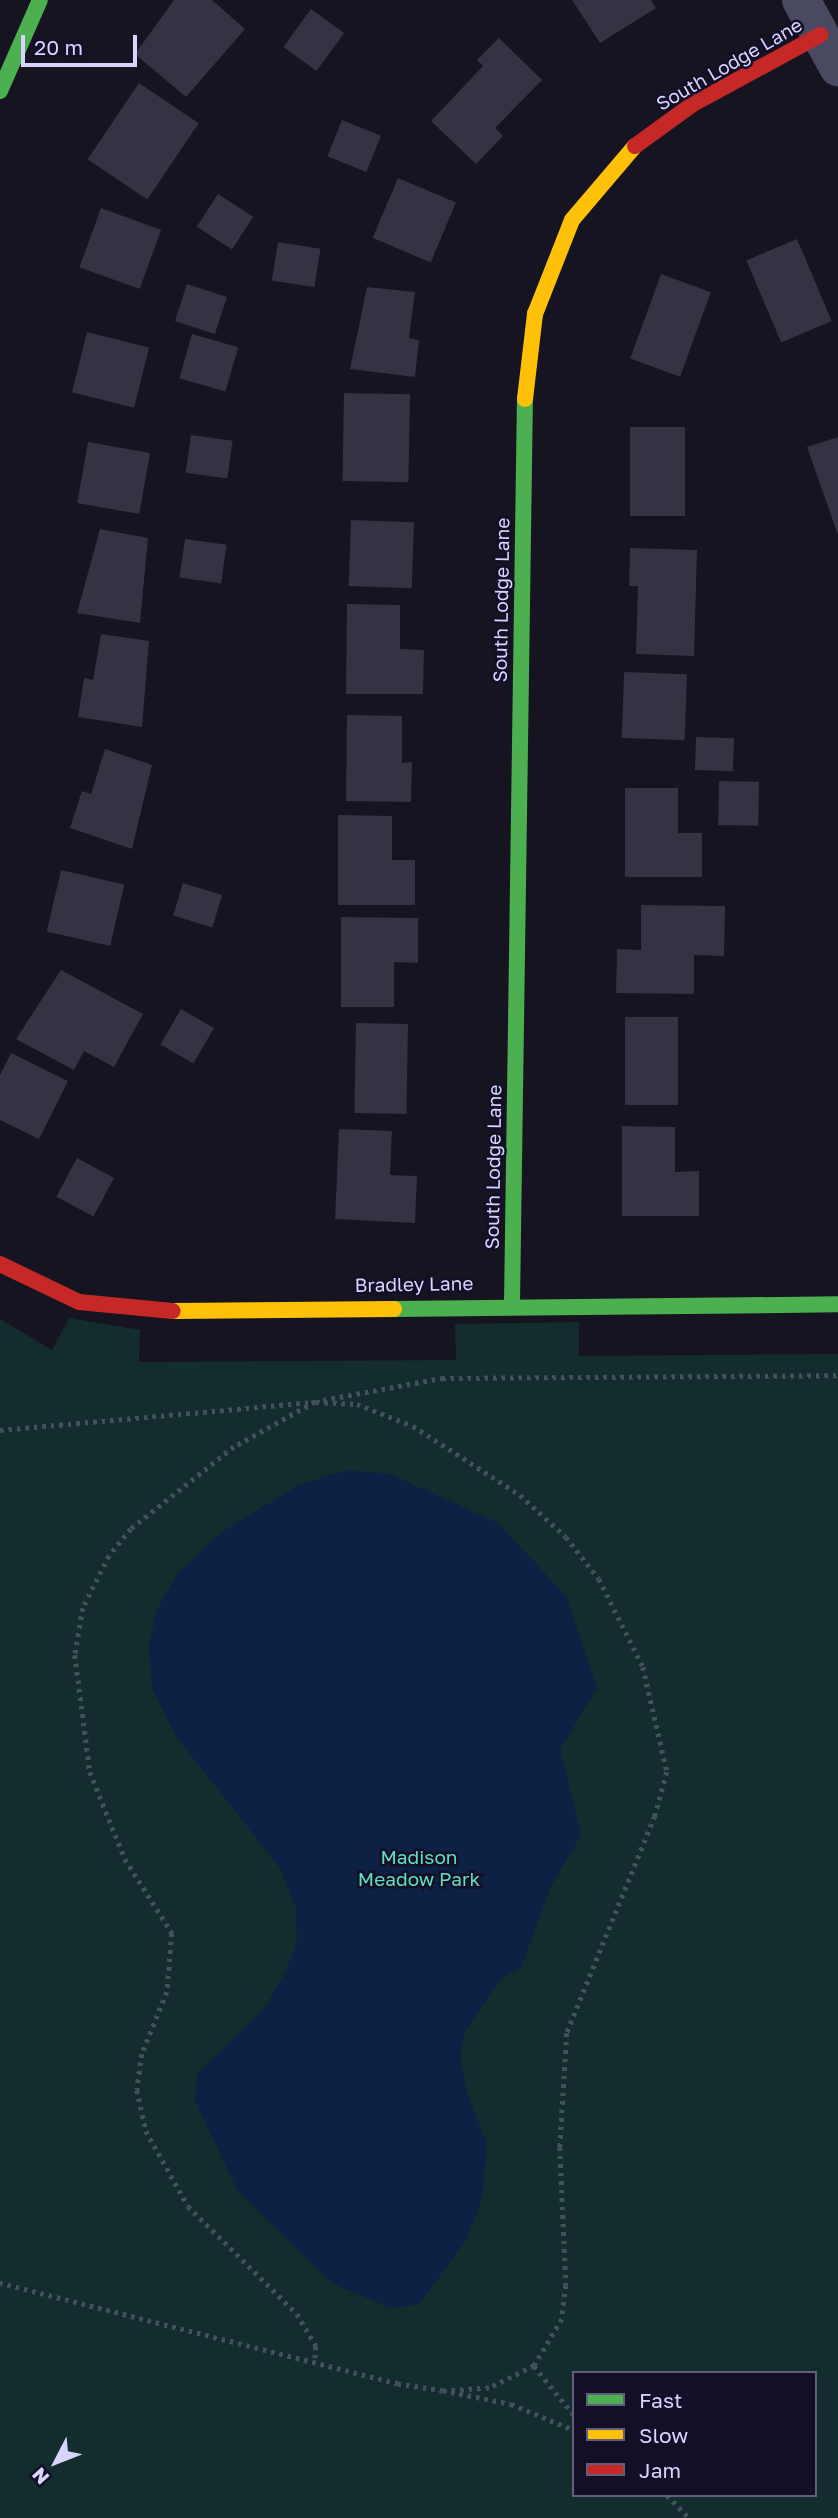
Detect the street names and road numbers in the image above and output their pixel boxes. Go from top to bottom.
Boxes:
street label: South Lodge Lane [652,13,806,115]
street label: South Lodge Lane [488,517,514,683]
street label: South Lodge Lane [480,1084,506,1250]
street label: Bradley Lane [354,1272,474,1296]

